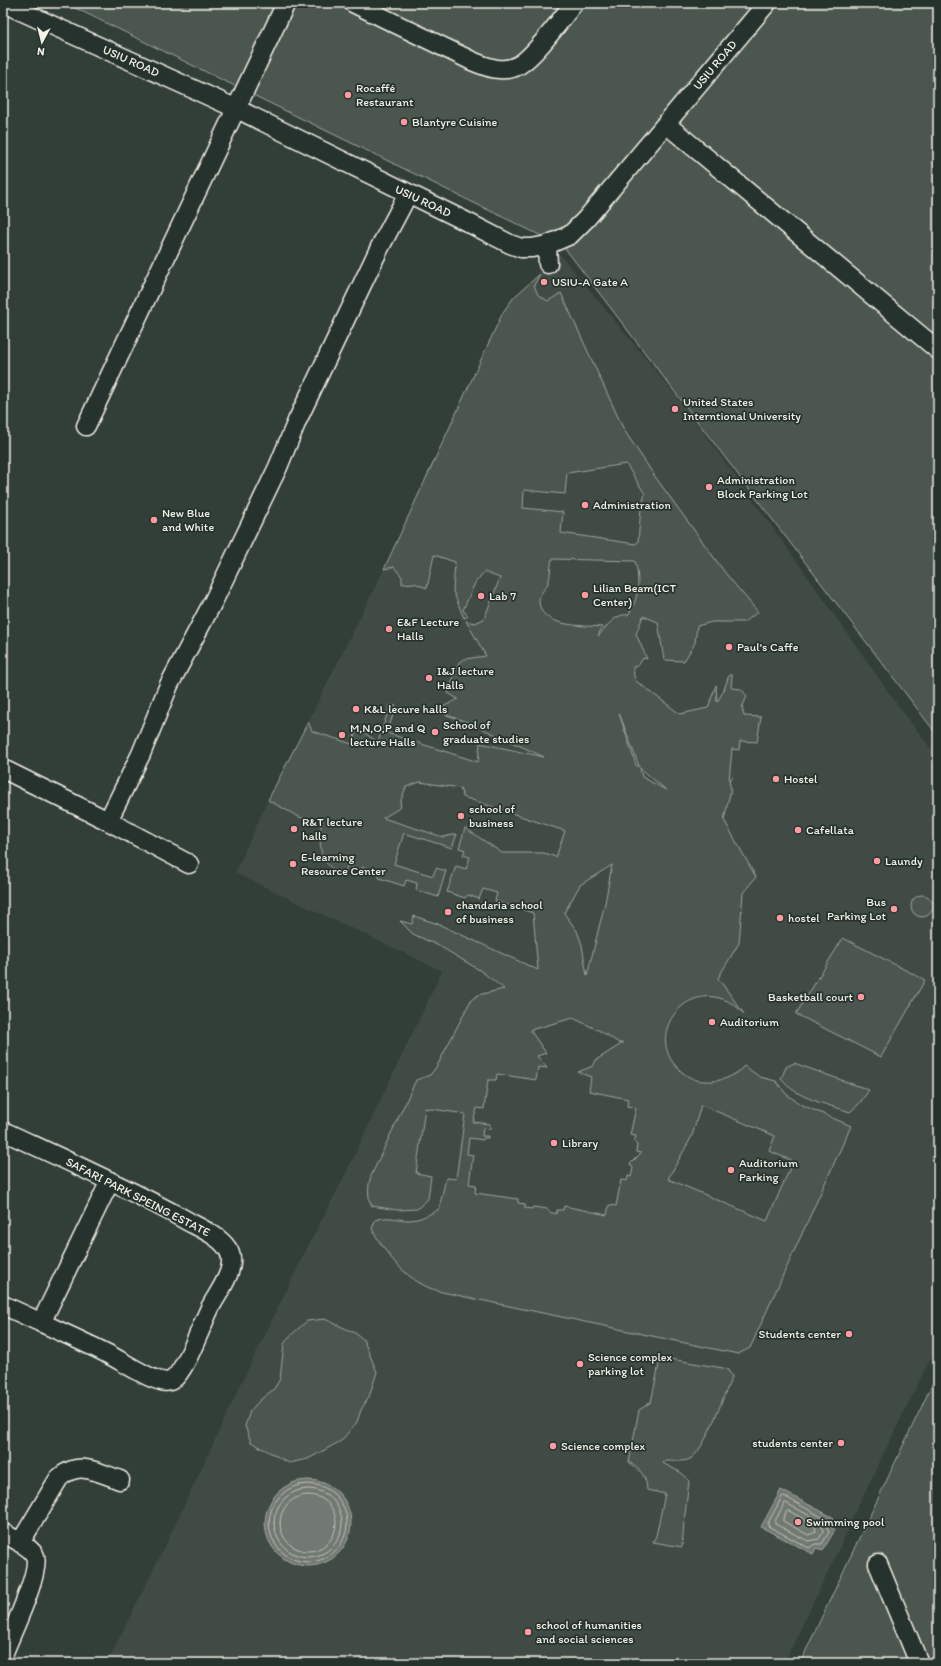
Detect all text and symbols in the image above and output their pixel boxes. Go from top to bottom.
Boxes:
north arrow [22,22,62,62]
street label: USIU ROAD [690,37,740,93]
street label: USIU ROAD [101,42,161,80]
text: N [36,45,45,58]
place label: Rocaffé Restaurant [356,81,414,109]
marker: Rocaffé Restaurant [343,90,353,100]
place label: Blantyre Cuisine [412,115,498,129]
marker: Blantyre Cuisine [399,117,409,127]
street label: USIU ROAD [393,182,453,220]
place label: USIU-A Gate A [552,275,628,289]
marker: USIU-A Gate A [539,277,549,287]
place label: United States Interntional University [683,395,801,423]
marker: United States Interntional University [670,404,680,414]
place label: Administration Block Parking Lot [717,473,808,501]
marker: Administration Block Parking Lot [704,482,714,492]
place label: Administration [593,498,671,512]
marker: Administration [580,500,590,510]
place label: New Blue and White [162,506,214,534]
marker: New Blue and White [149,515,159,525]
place label: Lilian Beam(ICT Center) [593,581,677,609]
place label: Lab 7 [489,589,516,603]
marker: Lilian Beam(ICT Center) [580,590,590,600]
marker: Lab 7 [476,591,486,601]
place label: E&F Lecture Halls [397,615,459,643]
marker: E&F Lecture Halls [384,624,394,634]
place label: Paul's Caffe [737,640,799,654]
marker: Paul's Caffe [724,642,734,652]
place label: I&J lecture Halls [437,664,494,692]
marker: I&J lecture Halls [424,673,434,683]
place label: K&L lecure halls [364,702,447,716]
marker: K&L lecure halls [351,704,361,714]
place label: School of graduate studies [443,718,529,746]
place label: M,N,O,P and Q lecture Halls [350,721,426,749]
marker: School of graduate studies [430,727,440,737]
marker: M,N,O,P and Q lecture Halls [337,730,347,740]
place label: Hostel [784,772,818,786]
marker: Hostel [771,774,781,784]
place label: school of business [469,802,516,830]
marker: school of business [456,811,466,821]
place label: R&T lecture halls [302,815,363,843]
place label: Cafellata [806,823,855,837]
marker: R&T lecture halls [289,824,299,834]
marker: Cafellata [793,825,803,835]
place label: E-learning Resource Center [301,850,386,878]
place label: Laundy [885,854,923,868]
marker: Laundy [872,856,882,866]
marker: E-learning Resource Center [288,859,298,869]
place label: Bus Parking Lot [827,895,887,923]
place label: chandaria school of business [456,898,543,926]
marker: Bus Parking Lot [889,904,899,914]
marker: chandaria school of business [443,907,453,917]
place label: hostel [788,911,820,925]
marker: hostel [775,913,785,923]
place label: Basketball court [768,990,853,1004]
marker: Basketball court [856,992,866,1002]
place label: Auditorium [720,1015,779,1029]
marker: Auditorium [707,1017,717,1027]
place label: Library [562,1136,599,1150]
marker: Library [549,1138,559,1148]
street label: SAFARI PARK SPEING ESTATE [64,1154,213,1240]
place label: Auditorium Parking [739,1156,798,1184]
marker: Auditorium Parking [726,1165,736,1175]
place label: Students center [758,1327,841,1341]
marker: Students center [844,1329,854,1339]
place label: Science complex parking lot [588,1350,673,1378]
marker: Science complex parking lot [575,1359,585,1369]
place label: students center [752,1436,833,1450]
marker: students center [836,1438,846,1448]
place label: Science complex [561,1439,646,1453]
marker: Science complex [548,1441,558,1451]
place label: Swimming pool [806,1515,885,1529]
marker: Swimming pool [793,1517,803,1527]
place label: school of humanities and social sciences [536,1618,642,1646]
marker: school of humanities and social sciences [523,1627,533,1637]

